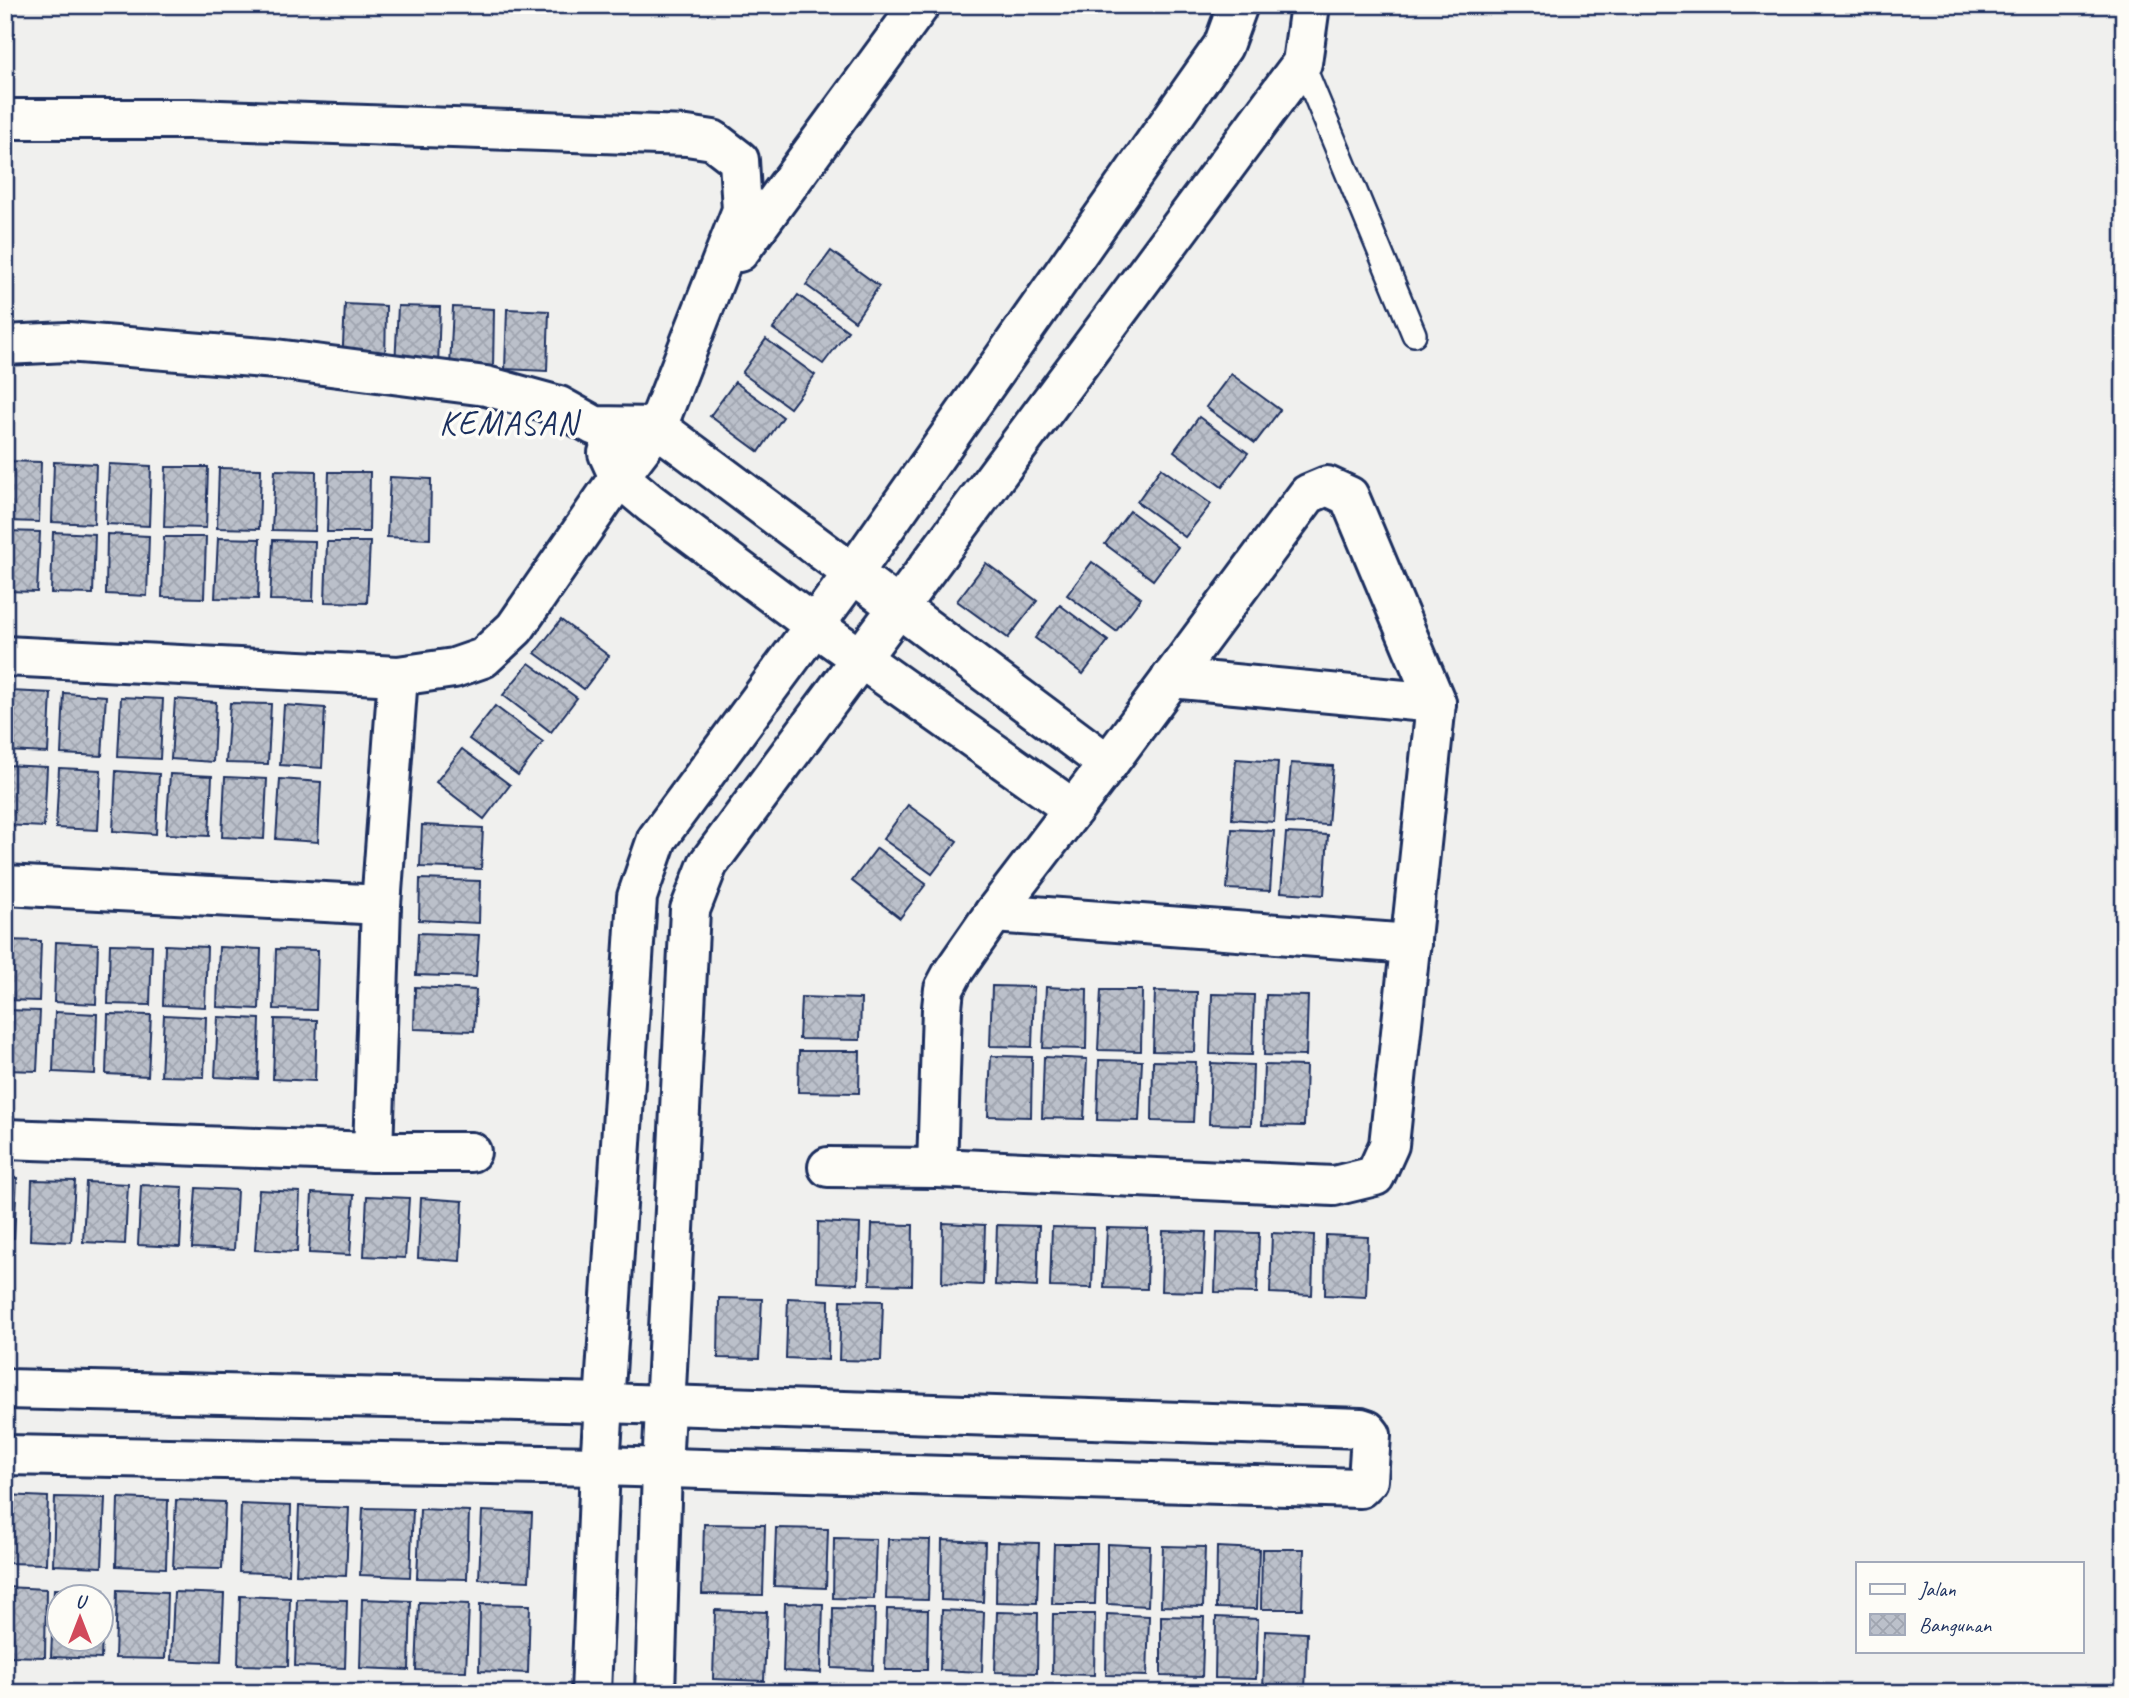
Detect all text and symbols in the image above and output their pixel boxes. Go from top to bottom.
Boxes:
district label: KEMASAN [439,402,582,444]
legend [1856,1562,2084,1652]
text: Jalan [1918,1576,1956,1602]
north arrow [46,1582,116,1652]
text: U [75,1590,88,1614]
text: Bangunan [1919,1612,1992,1638]

